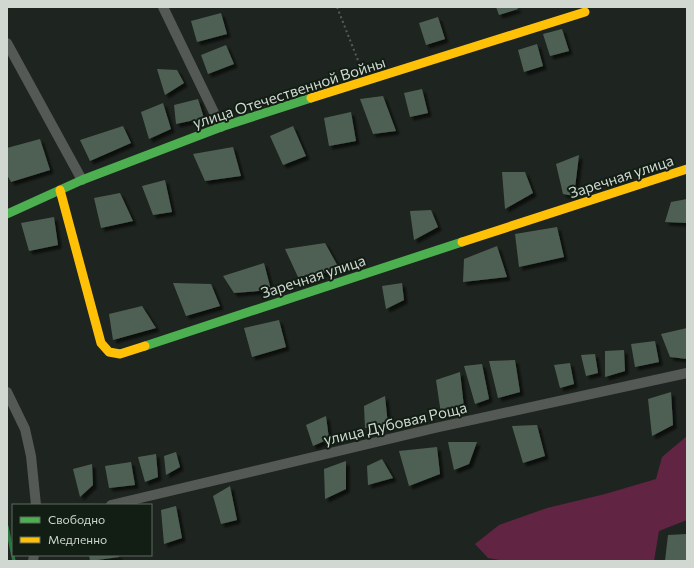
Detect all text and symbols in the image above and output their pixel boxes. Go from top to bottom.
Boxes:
street label: улица Отечественной Войны [190,52,388,132]
street label: Заречная улица [566,151,676,201]
street label: Заречная улица [258,251,368,301]
street label: улица Дубовая Роща [322,398,468,448]
legend [12,504,152,556]
text: Свободно [48,512,105,526]
text: Медленно [48,532,107,546]

